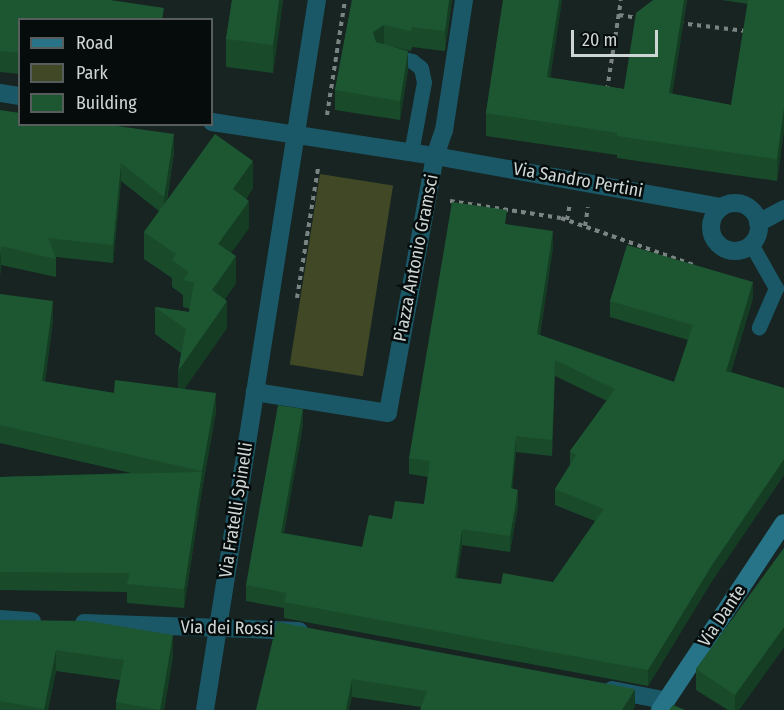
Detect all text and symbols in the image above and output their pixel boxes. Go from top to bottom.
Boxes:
legend [18,18,213,126]
scale bar [574,18,661,56]
text: 20 m [582,29,617,51]
text: Road [76,32,113,54]
text: Park [76,62,108,84]
text: Building [76,92,137,114]
street label: Via Sandro Pertini [511,158,645,202]
street label: Piazza Antonio Gramsci [389,172,443,344]
street label: Via Fratelli Spinelli [215,441,257,579]
street label: Via Dante [694,581,750,651]
street label: Via dei Rossi [180,616,274,640]

